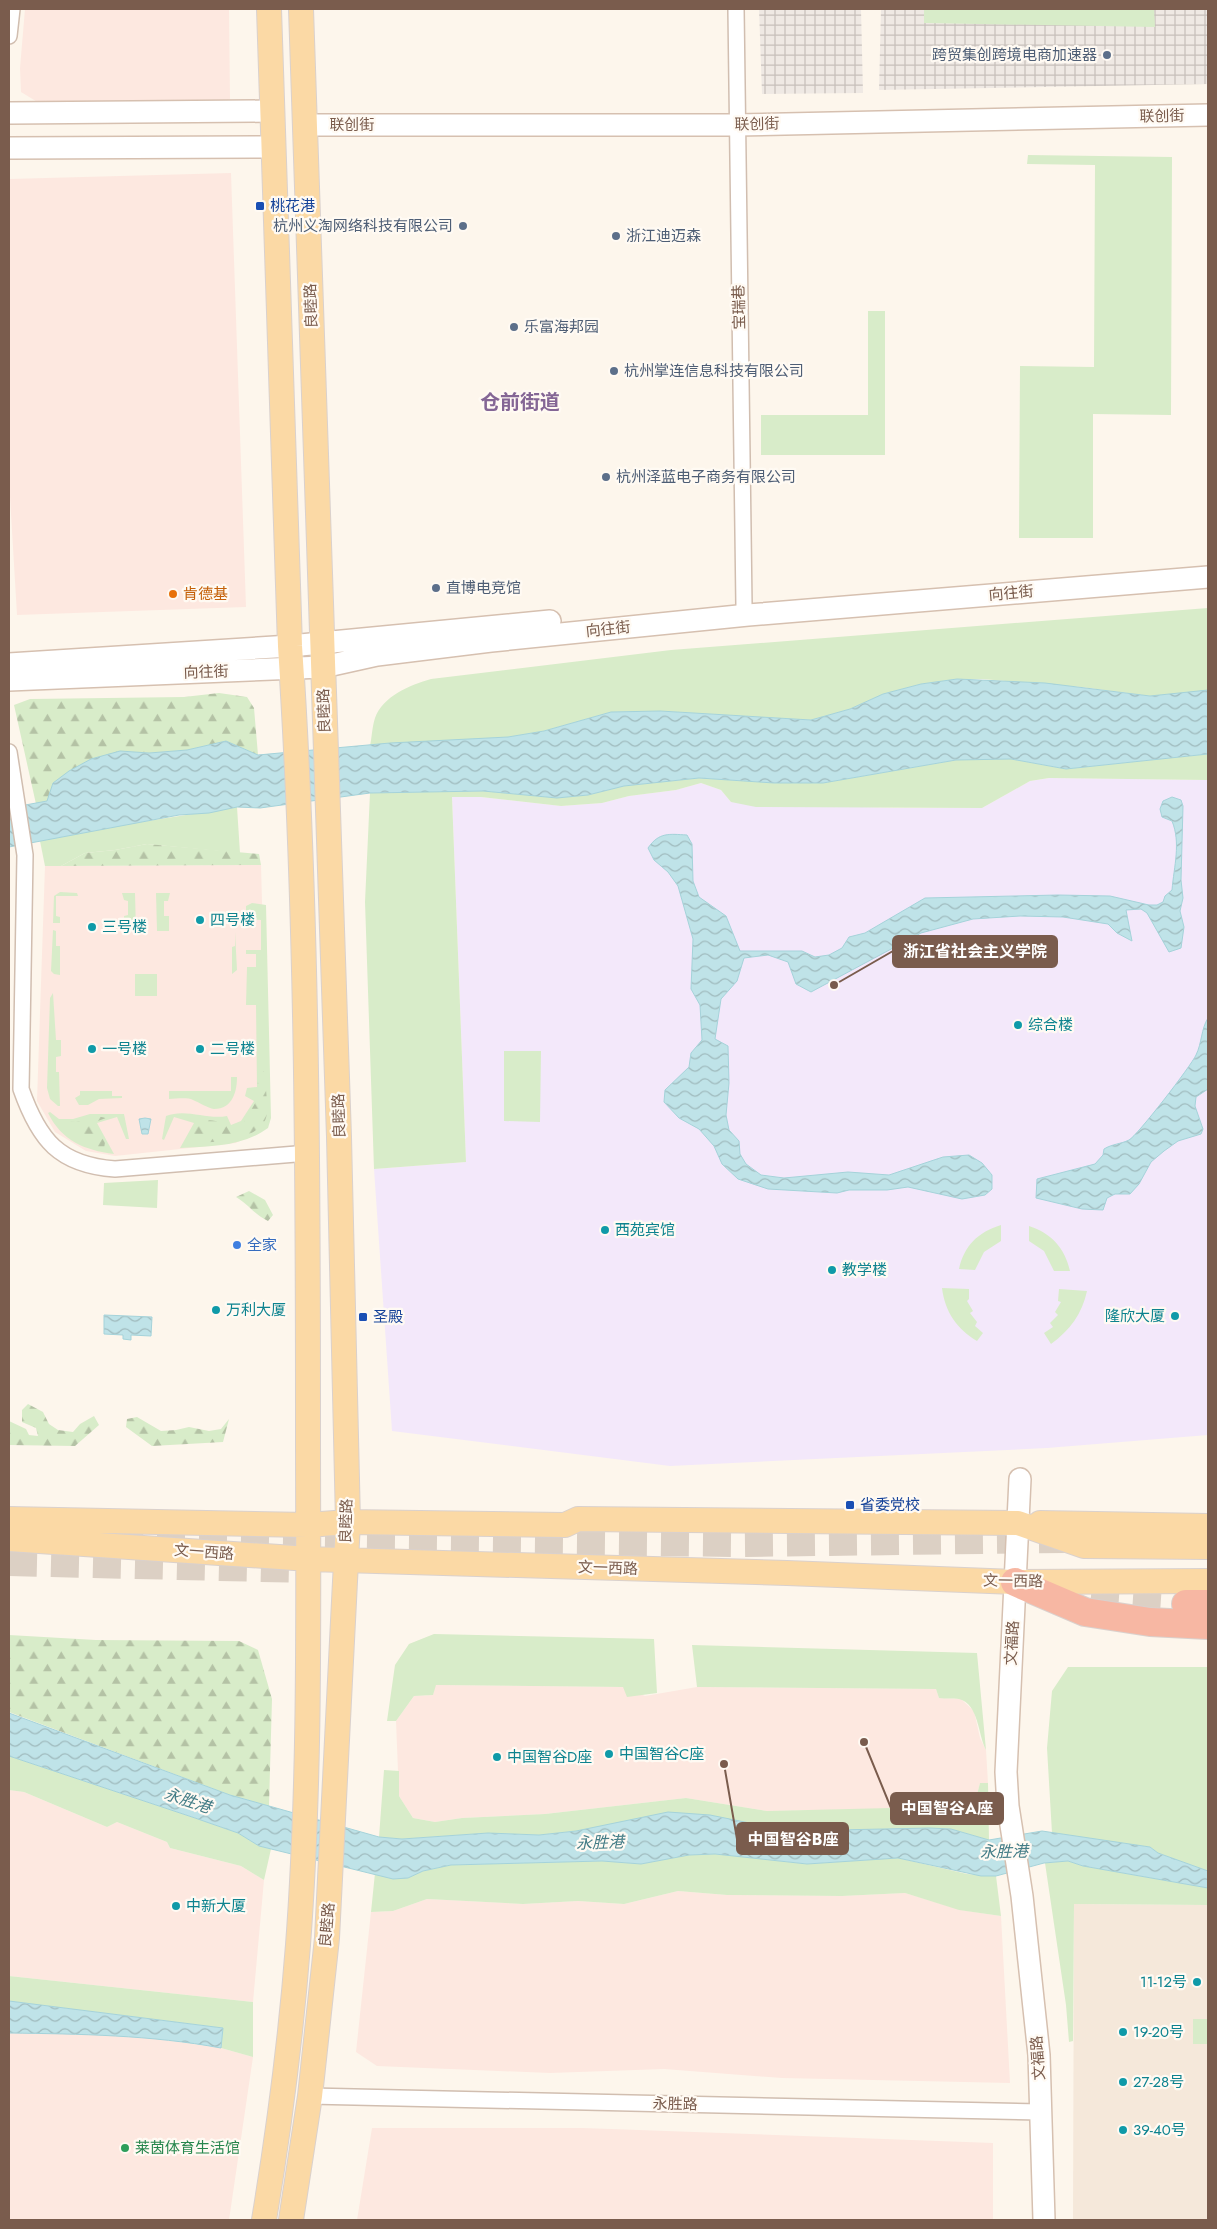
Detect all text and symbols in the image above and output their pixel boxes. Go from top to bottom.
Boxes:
place label: 跨贸集创跨境电商加速器 [932,44,1097,66]
marker: 跨贸集创跨境电商加速器 [1101,49,1113,61]
street label: 联创街 [1139,105,1185,127]
street label: 联创街 [734,113,780,135]
street label: 联创街 [329,114,375,136]
place label: 桃花港 [270,195,315,217]
marker: 桃花港 [254,200,266,212]
place label: 杭州义淘网络科技有限公司 [273,215,453,237]
marker: 杭州义淘网络科技有限公司 [457,220,469,232]
place label: 浙江迪迈森 [626,225,701,247]
marker: 浙江迪迈森 [610,230,622,242]
street label: 良睦路 [299,283,323,329]
street label: 宝瑞巷 [728,284,750,330]
place label: 乐富海邦园 [524,316,599,338]
marker: 乐富海邦园 [508,321,520,333]
place label: 杭州掌连信息科技有限公司 [624,360,804,382]
marker: 杭州掌连信息科技有限公司 [608,365,620,377]
district label: 仓前街道 [480,388,560,417]
place label: 杭州泽蓝电子商务有限公司 [616,466,796,488]
marker: 杭州泽蓝电子商务有限公司 [600,471,612,483]
place label: 直博电竞馆 [446,577,521,599]
street label: 向往街 [988,580,1034,606]
marker: 直博电竞馆 [430,582,442,594]
place label: 肯德基 [183,583,228,605]
marker: 肯德基 [167,588,179,600]
street label: 向往街 [584,616,632,642]
street label: 向往街 [183,660,229,684]
street label: 良睦路 [312,688,336,734]
place label: 四号楼 [210,909,255,931]
marker: 四号楼 [194,914,206,926]
place label: 三号楼 [102,916,147,938]
marker: 三号楼 [86,921,98,933]
callout: 浙江省社会主义学院 [893,936,1057,967]
text: 浙江省社会主义学院 [903,940,1047,963]
place label: 综合楼 [1028,1014,1073,1036]
marker: 综合楼 [1012,1019,1024,1031]
place label: 一号楼 [102,1038,147,1060]
place label: 二号楼 [210,1038,255,1060]
marker: 一号楼 [86,1043,98,1055]
marker: 二号楼 [194,1043,206,1055]
street label: 良睦路 [327,1093,351,1139]
place label: 西苑宾馆 [615,1219,675,1241]
marker: 西苑宾馆 [599,1224,611,1236]
place label: 全家 [247,1234,277,1256]
marker: 全家 [231,1239,243,1251]
place label: 教学楼 [842,1259,887,1281]
marker: 教学楼 [826,1264,838,1276]
place label: 万利大厦 [226,1299,286,1321]
marker: 万利大厦 [210,1304,222,1316]
place label: 隆欣大厦 [1105,1305,1165,1327]
place label: 圣殿 [373,1306,403,1328]
marker: 隆欣大厦 [1169,1310,1181,1322]
marker: 圣殿 [357,1311,369,1323]
place label: 省委党校 [860,1494,920,1516]
street label: 良睦路 [334,1498,358,1544]
marker: 省委党校 [844,1499,856,1511]
street label: 文一西路 [173,1539,235,1565]
street label: 文一西路 [578,1556,638,1580]
street label: 文一西路 [983,1569,1043,1593]
street label: 文福路 [1000,1620,1024,1666]
place label: 中国智谷C座 [619,1743,704,1765]
place label: 中国智谷D座 [507,1746,592,1768]
marker: 中国智谷C座 [603,1748,615,1760]
marker: 中国智谷D座 [491,1751,503,1763]
water label: 永胜港 [161,1782,216,1819]
callout: 中国智谷A座 [891,1793,1003,1824]
text: 中国智谷A座 [901,1797,993,1820]
callout: 中国智谷B座 [737,1823,848,1854]
text: 中国智谷B座 [748,1828,838,1851]
water label: 永胜港 [576,1830,626,1855]
water label: 永胜港 [980,1840,1030,1863]
place label: 中新大厦 [186,1895,246,1917]
marker: 中新大厦 [170,1900,182,1912]
street label: 良睦路 [314,1902,340,1948]
place label: 11-12号 [1140,1971,1187,1993]
marker: 11-12号 [1191,1976,1203,1988]
place label: 19-20号 [1133,2021,1184,2043]
marker: 19-20号 [1117,2026,1129,2038]
street label: 文福路 [1025,2035,1051,2081]
place label: 27-28号 [1133,2071,1184,2093]
marker: 27-28号 [1117,2076,1129,2088]
street label: 永胜路 [652,2093,698,2115]
place label: 39-40号 [1133,2119,1186,2141]
marker: 39-40号 [1117,2124,1129,2136]
place label: 莱茵体育生活馆 [135,2137,240,2159]
marker: 莱茵体育生活馆 [119,2142,131,2154]

